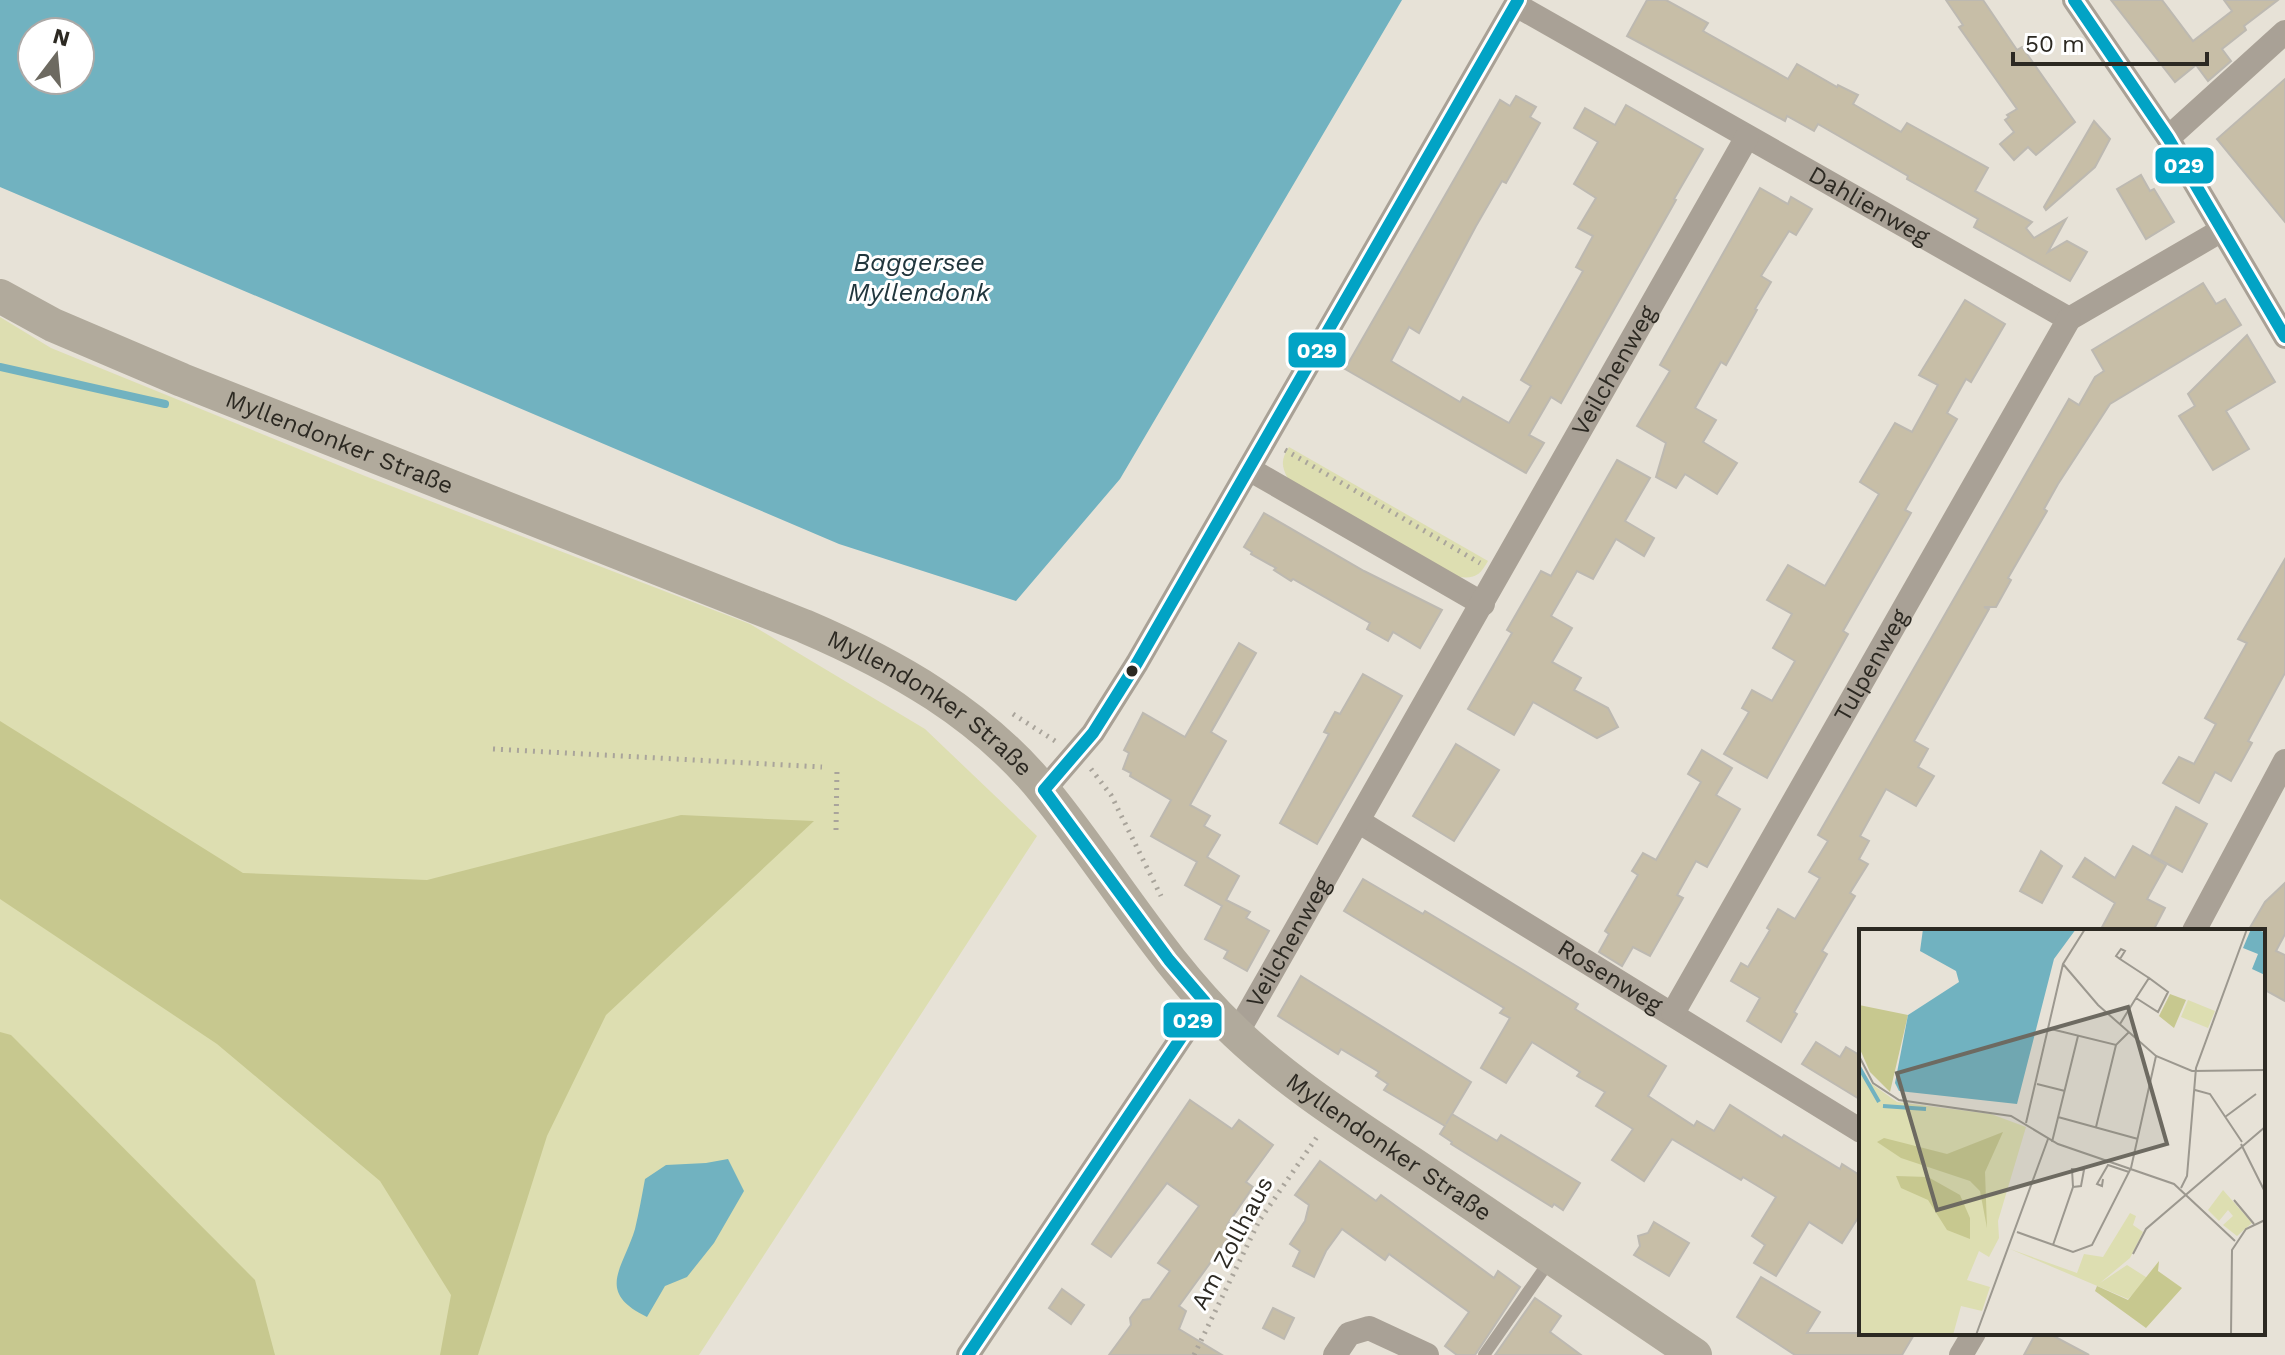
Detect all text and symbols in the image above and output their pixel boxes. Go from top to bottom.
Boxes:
north arrow [16,16,96,96]
scale bar [2013,16,2207,66]
text: N [50,23,73,52]
text: 50 m [2025,30,2085,58]
line badge: 029 [2154,146,2215,185]
text: 029 [2164,153,2204,178]
street label: Dahlienweg [1804,160,1935,251]
water label: Baggersee Myllendonk [848,247,991,307]
street label: Veilchenweg [1566,301,1662,441]
line badge: 029 [1287,331,1347,369]
text: 029 [1297,338,1337,363]
street label: Myllendonker Straße [222,385,457,500]
street label: Tulpenweg [1828,604,1914,727]
street label: Myllendonker Straße [823,624,1038,782]
unlabelled marker [1124,663,1140,679]
street label: Veilchenweg [1240,872,1337,1013]
inset map [1859,929,2265,1335]
street label: Rosenweg [1553,934,1668,1019]
line badge: 029 [1162,1001,1223,1039]
text: 029 [1173,1008,1213,1033]
street label: Myllendonker Straße [1281,1067,1497,1227]
street label: Am Zollhaus [1185,1172,1279,1314]

